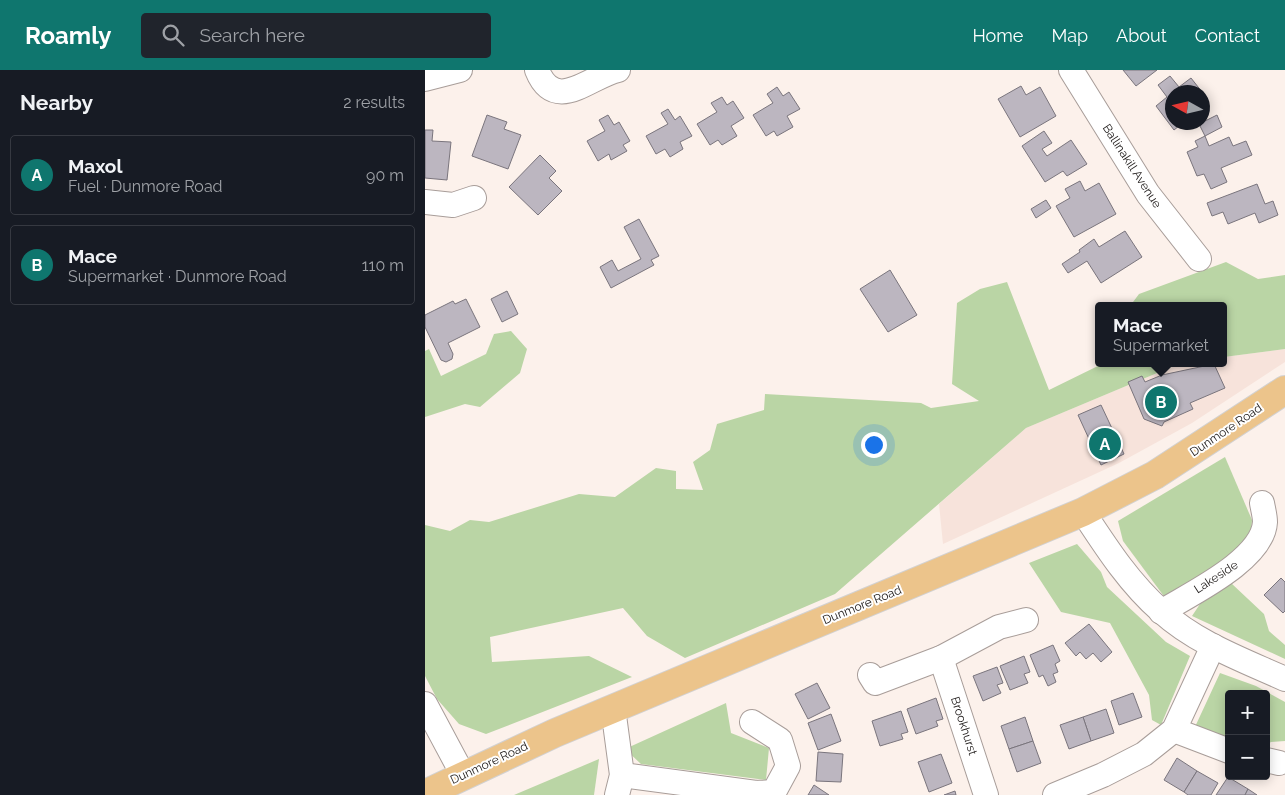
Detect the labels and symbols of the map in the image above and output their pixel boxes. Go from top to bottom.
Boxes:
north arrow [1165,85,1210,130]
street label: Ballinakill Avenue [1100,121,1164,211]
pin: B [1145,383,1177,421]
street label: Dunmore Road [1187,401,1265,459]
pin: A [1089,425,1121,463]
your location [861,432,887,458]
street label: Lakeside [1191,558,1241,596]
street label: Dunmore Road [821,583,903,627]
street label: Brookhurst [948,695,980,757]
street label: Dunmore Road [448,739,530,787]

